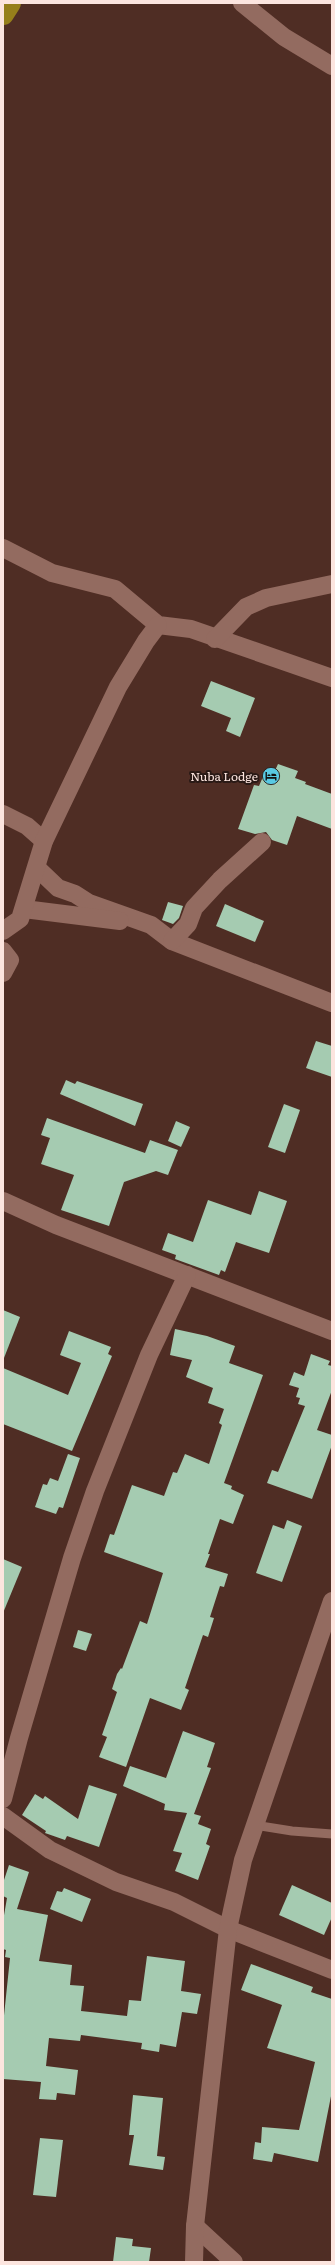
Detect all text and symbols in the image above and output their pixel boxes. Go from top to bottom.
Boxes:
hotel icon: Nuba Lodge [261,766,281,786]
place label: Nuba Lodge [190,767,258,785]

